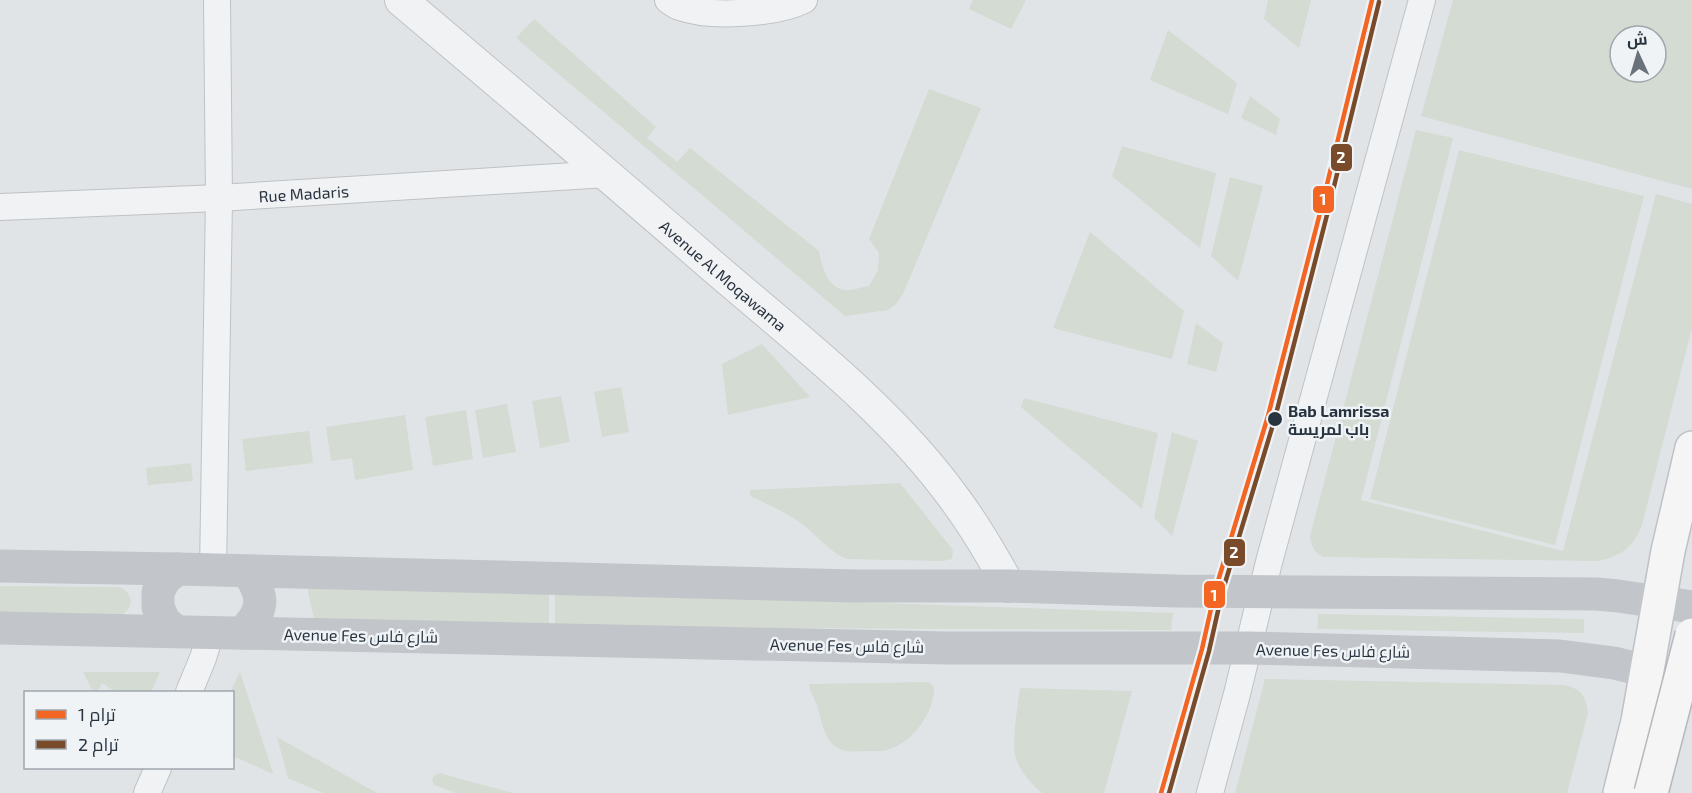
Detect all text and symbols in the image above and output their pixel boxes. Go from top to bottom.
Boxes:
north arrow [1608,24,1668,84]
text: ش [1626,28,1648,50]
line badge: 2 [1330,143,1353,172]
text: 2 [1336,147,1346,166]
street label: Rue Madaris [258,180,349,205]
line badge: 1 [1312,185,1335,214]
text: 1 [1320,189,1326,208]
street label: Avenue Al Moqawama [656,216,791,334]
place label: Bab Lamrissa باب لمريسة [1288,401,1389,439]
marker: Bab Lamrissa باب لمريسة [1266,410,1284,428]
line badge: 2 [1223,538,1246,567]
text: 2 [1229,542,1239,561]
line badge: 1 [1203,580,1226,609]
text: 1 [1211,585,1217,604]
street label: Avenue Fes شارع فاس [284,624,438,649]
street label: Avenue Fes شارع فاس [770,634,924,659]
street label: Avenue Fes شارع فاس [1256,639,1410,664]
legend [24,691,234,769]
text: ترام 1 [78,703,116,727]
text: ترام 2 [78,733,119,757]

